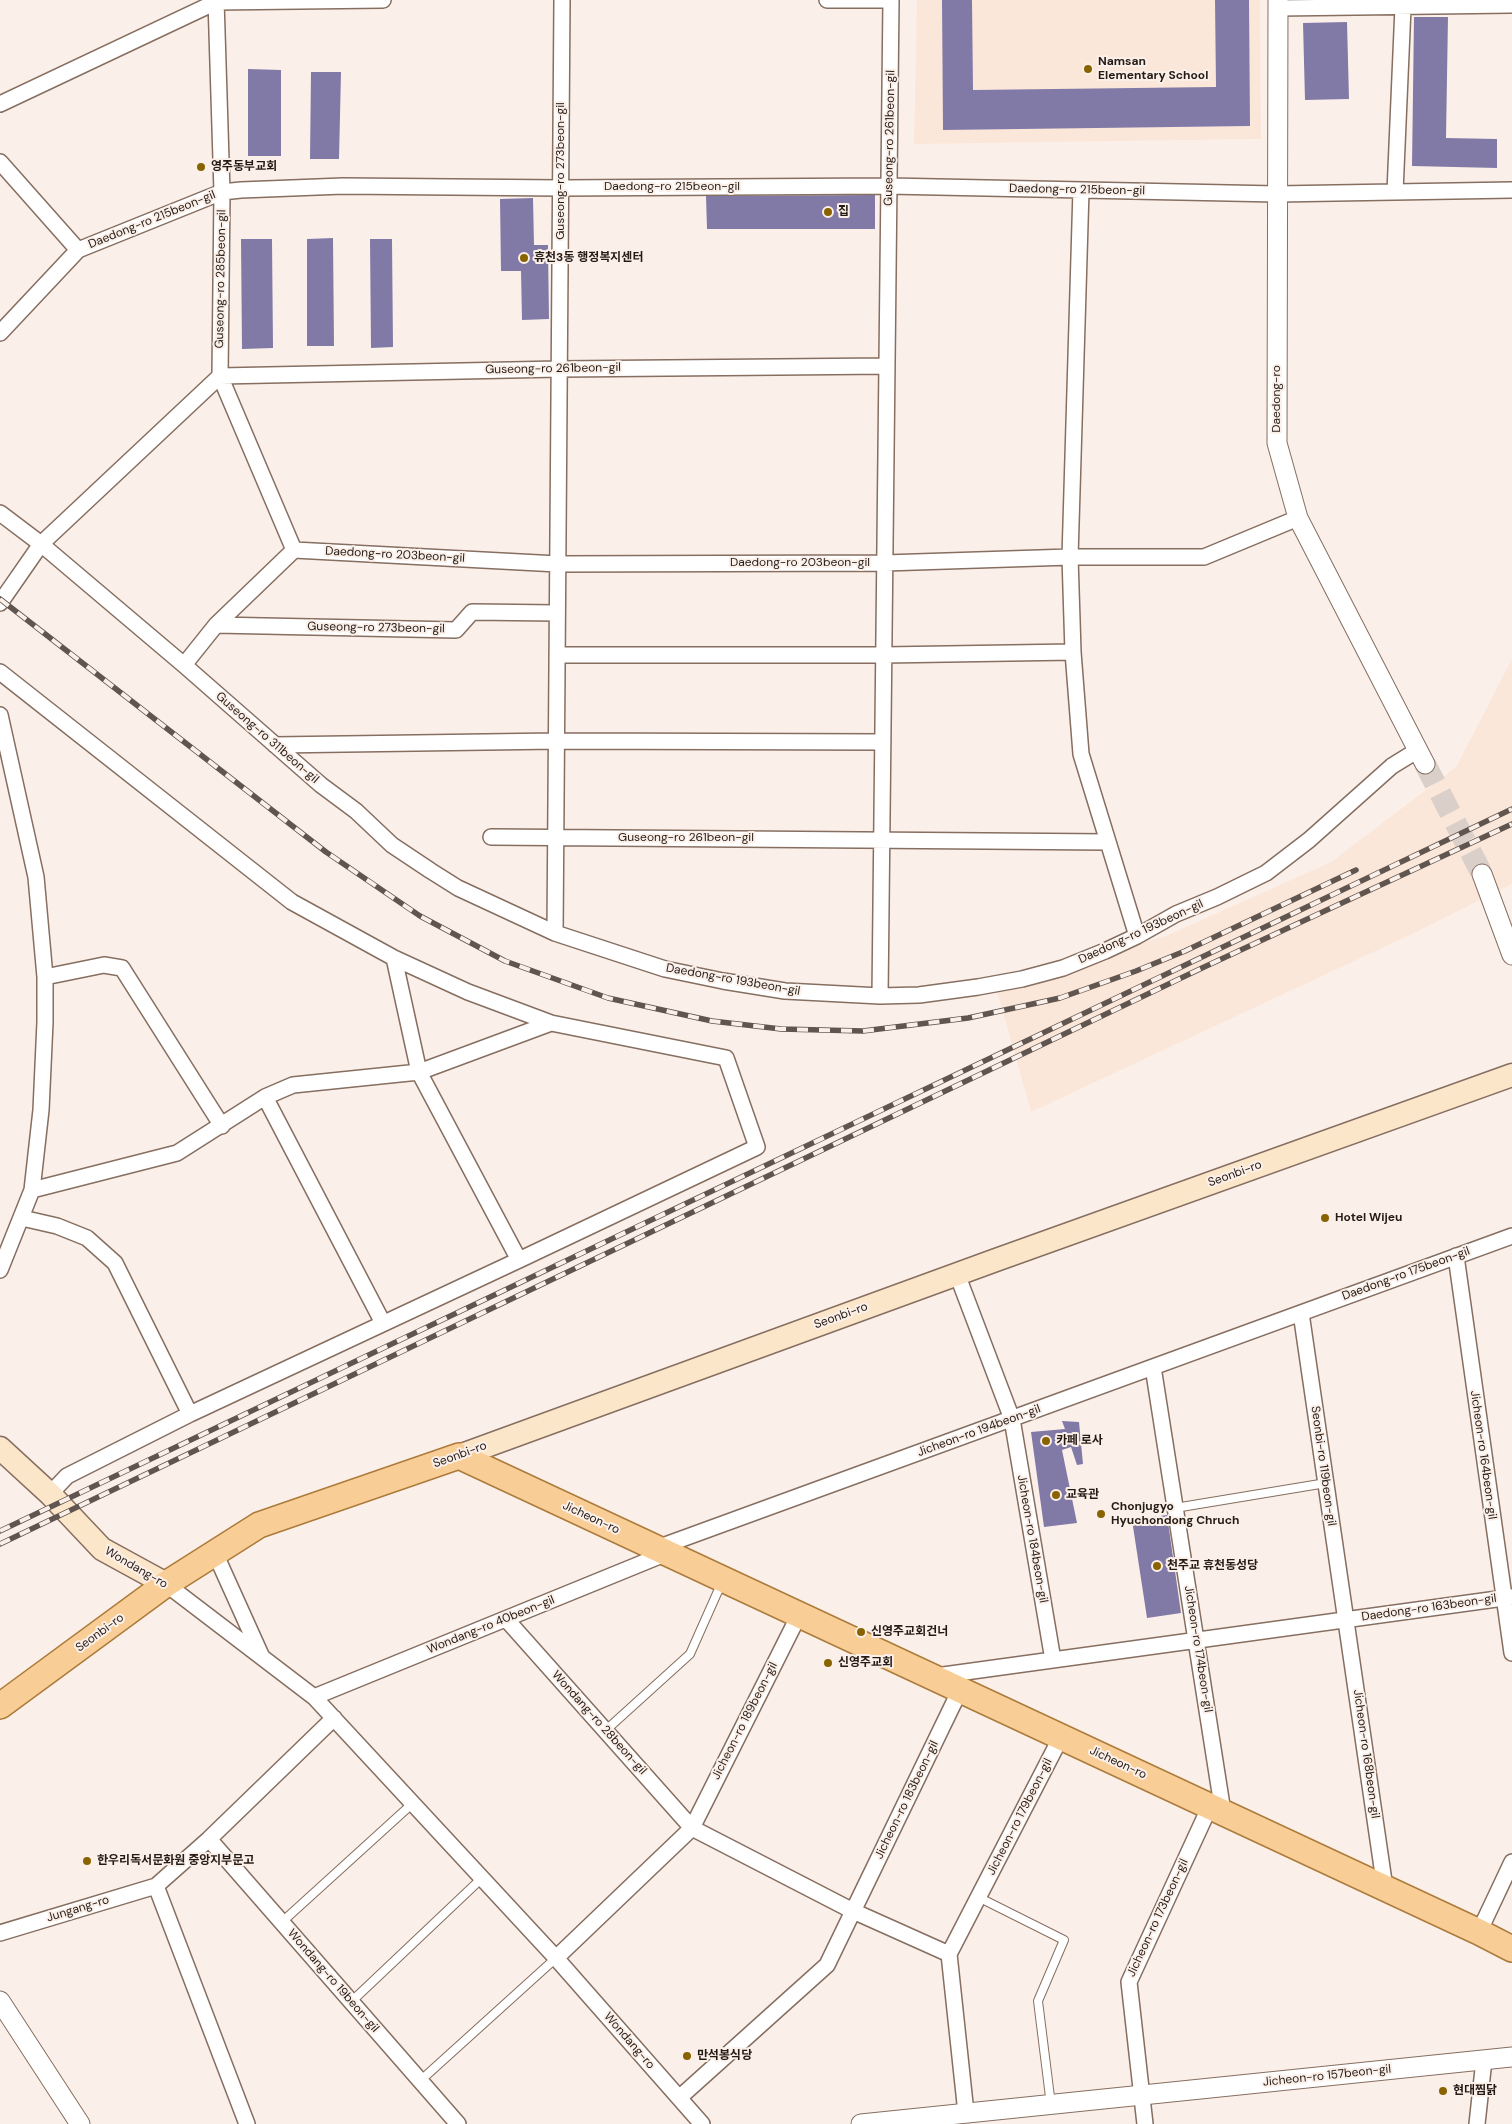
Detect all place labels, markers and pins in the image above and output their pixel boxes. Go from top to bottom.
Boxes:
place label: Namsan Elementary School [1098,55,1208,83]
marker: Namsan Elementary School [1082,63,1094,75]
place label: 영주동부교회 [211,160,277,174]
marker: 영주동부교회 [195,161,207,173]
place label: 집 [838,205,849,219]
marker: 집 [822,206,834,218]
place label: 휴천3동 행정복지센터 [534,251,643,265]
marker: 휴천3동 행정복지센터 [518,252,530,264]
place label: Hotel Wijeu [1335,1211,1402,1225]
marker: Hotel Wijeu [1319,1212,1331,1224]
place label: 카페 로사 [1056,1434,1103,1448]
marker: 카페 로사 [1040,1435,1052,1447]
place label: 교육관 [1066,1488,1099,1502]
marker: 교육관 [1050,1489,1062,1501]
place label: Chonjugyo Hyuchondong Chruch [1111,1500,1239,1528]
marker: Chonjugyo Hyuchondong Chruch [1095,1508,1107,1520]
place label: 천주교 휴천동성당 [1167,1559,1258,1573]
marker: 천주교 휴천동성당 [1151,1560,1163,1572]
place label: 신영주교회건너 [871,1625,948,1639]
marker: 신영주교회건너 [855,1626,867,1638]
place label: 신영주교회 [838,1656,893,1670]
marker: 신영주교회 [822,1657,834,1669]
place label: 한우리독서문화원 중앙지부문고 [97,1854,254,1868]
marker: 한우리독서문화원 중앙지부문고 [81,1855,93,1867]
place label: 만석봉식당 [697,2049,752,2063]
marker: 만석봉식당 [681,2050,693,2062]
place label: 현대찜닭 [1453,2084,1497,2098]
marker: 현대찜닭 [1437,2085,1449,2097]

